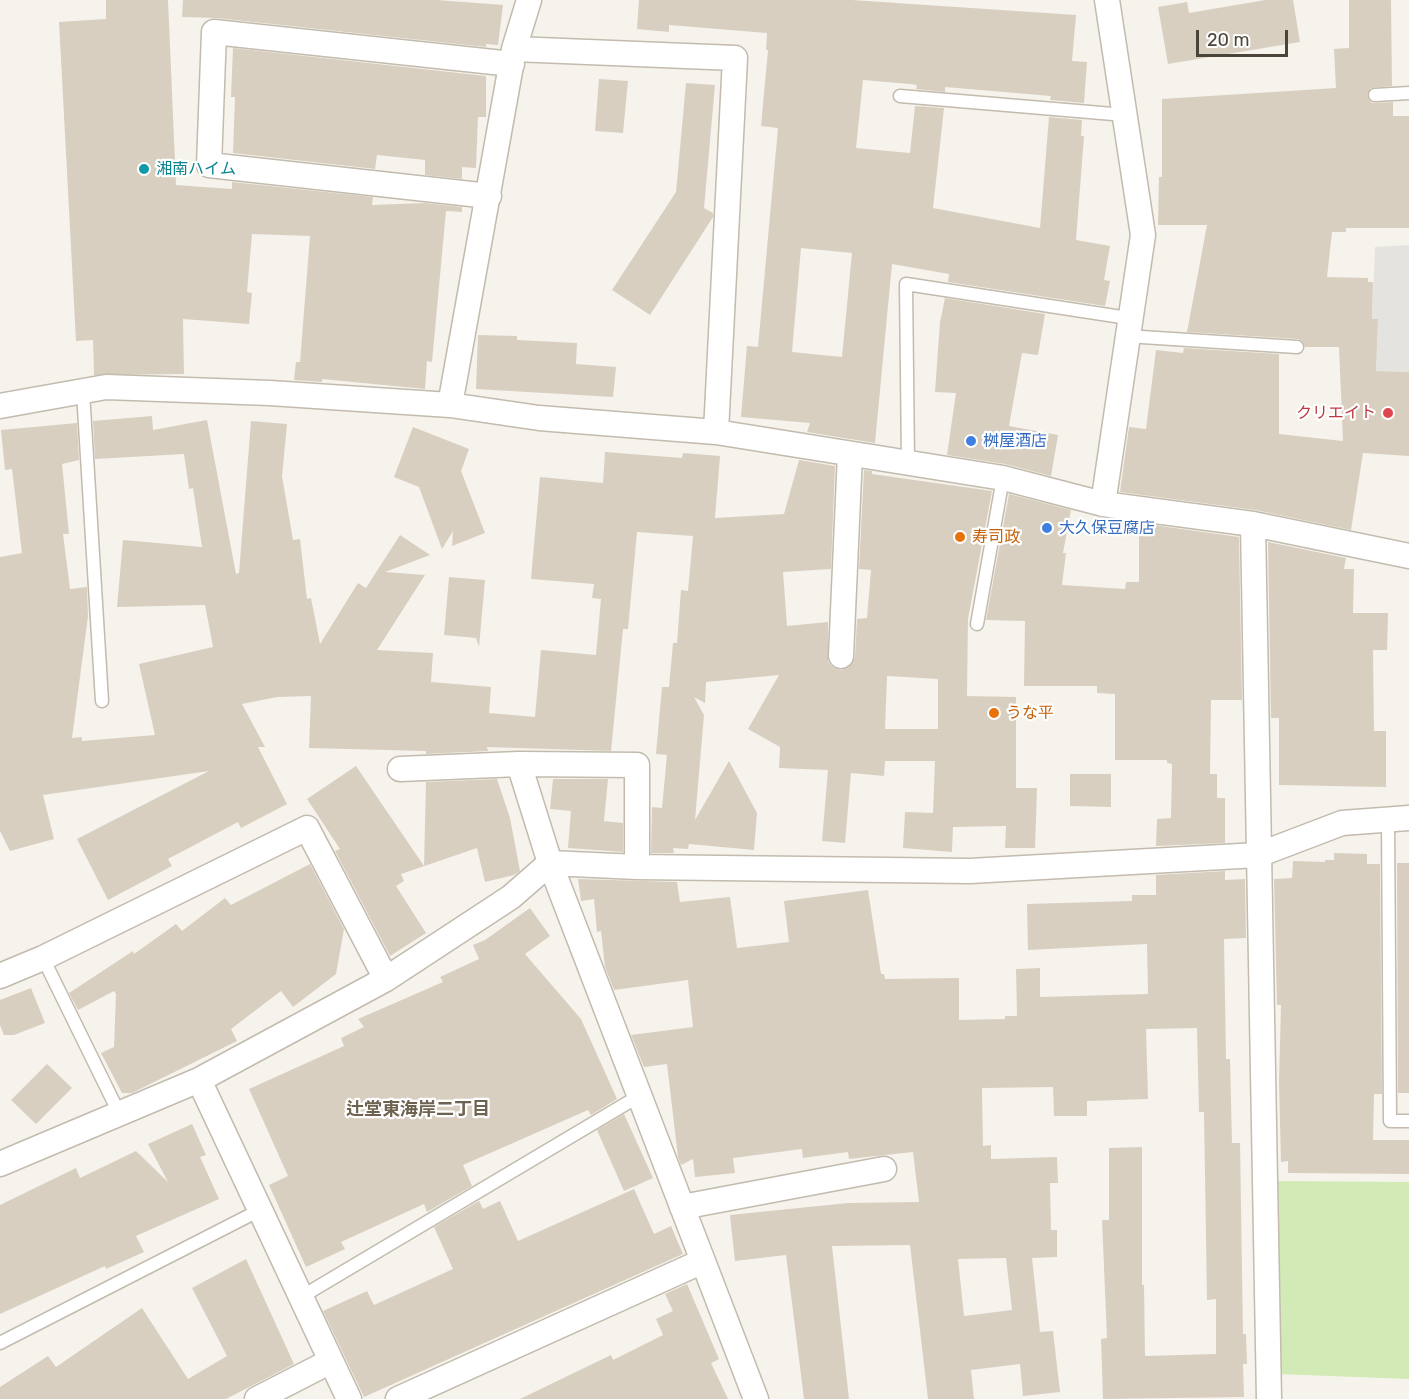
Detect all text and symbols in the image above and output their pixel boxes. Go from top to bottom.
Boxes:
scale bar [1199,18,1290,56]
text: 20 m [1207,29,1249,51]
place label: 湘南ハイム [156,159,236,179]
marker: 湘南ハイム [137,162,151,176]
place label: クリエイト [1296,403,1376,423]
marker: クリエイト [1381,406,1395,420]
place label: 桝屋酒店 [983,431,1047,451]
marker: 桝屋酒店 [964,434,978,448]
place label: 大久保豆腐店 [1059,518,1155,538]
marker: 大久保豆腐店 [1040,521,1054,535]
place label: 寿司政 [972,527,1020,547]
marker: 寿司政 [953,530,967,544]
place label: うな平 [1006,703,1054,723]
marker: うな平 [987,706,1001,720]
district label: 辻堂東海岸二丁目 [346,1099,490,1121]

